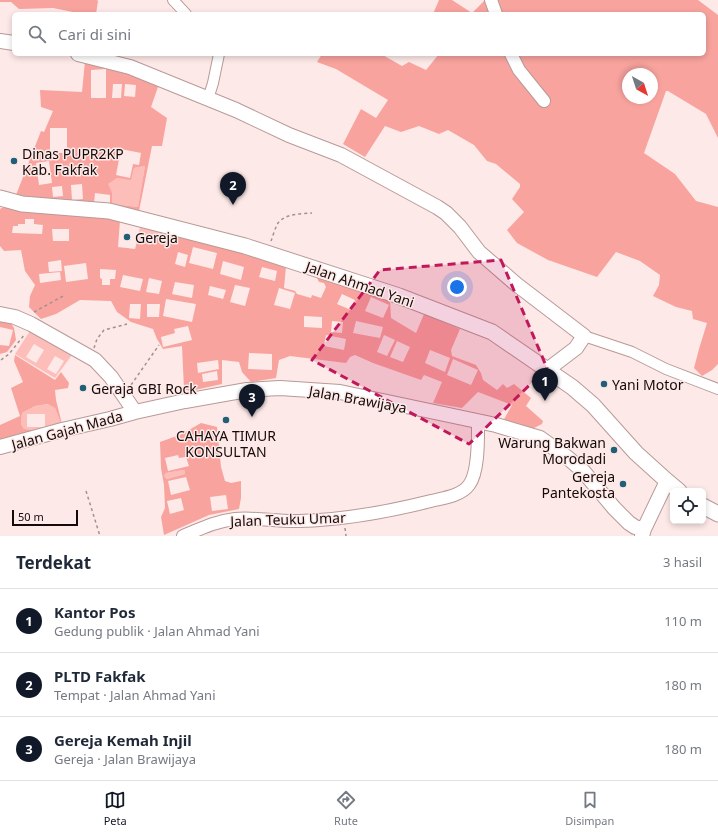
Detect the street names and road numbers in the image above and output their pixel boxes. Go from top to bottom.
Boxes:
street label: Jalan Ahmad Yani [301,256,417,311]
street label: Jalan Brawijaya [306,381,408,417]
street label: Jalan Gajah Mada [7,406,125,454]
street label: Jalan Teuku Umar [228,507,346,531]

